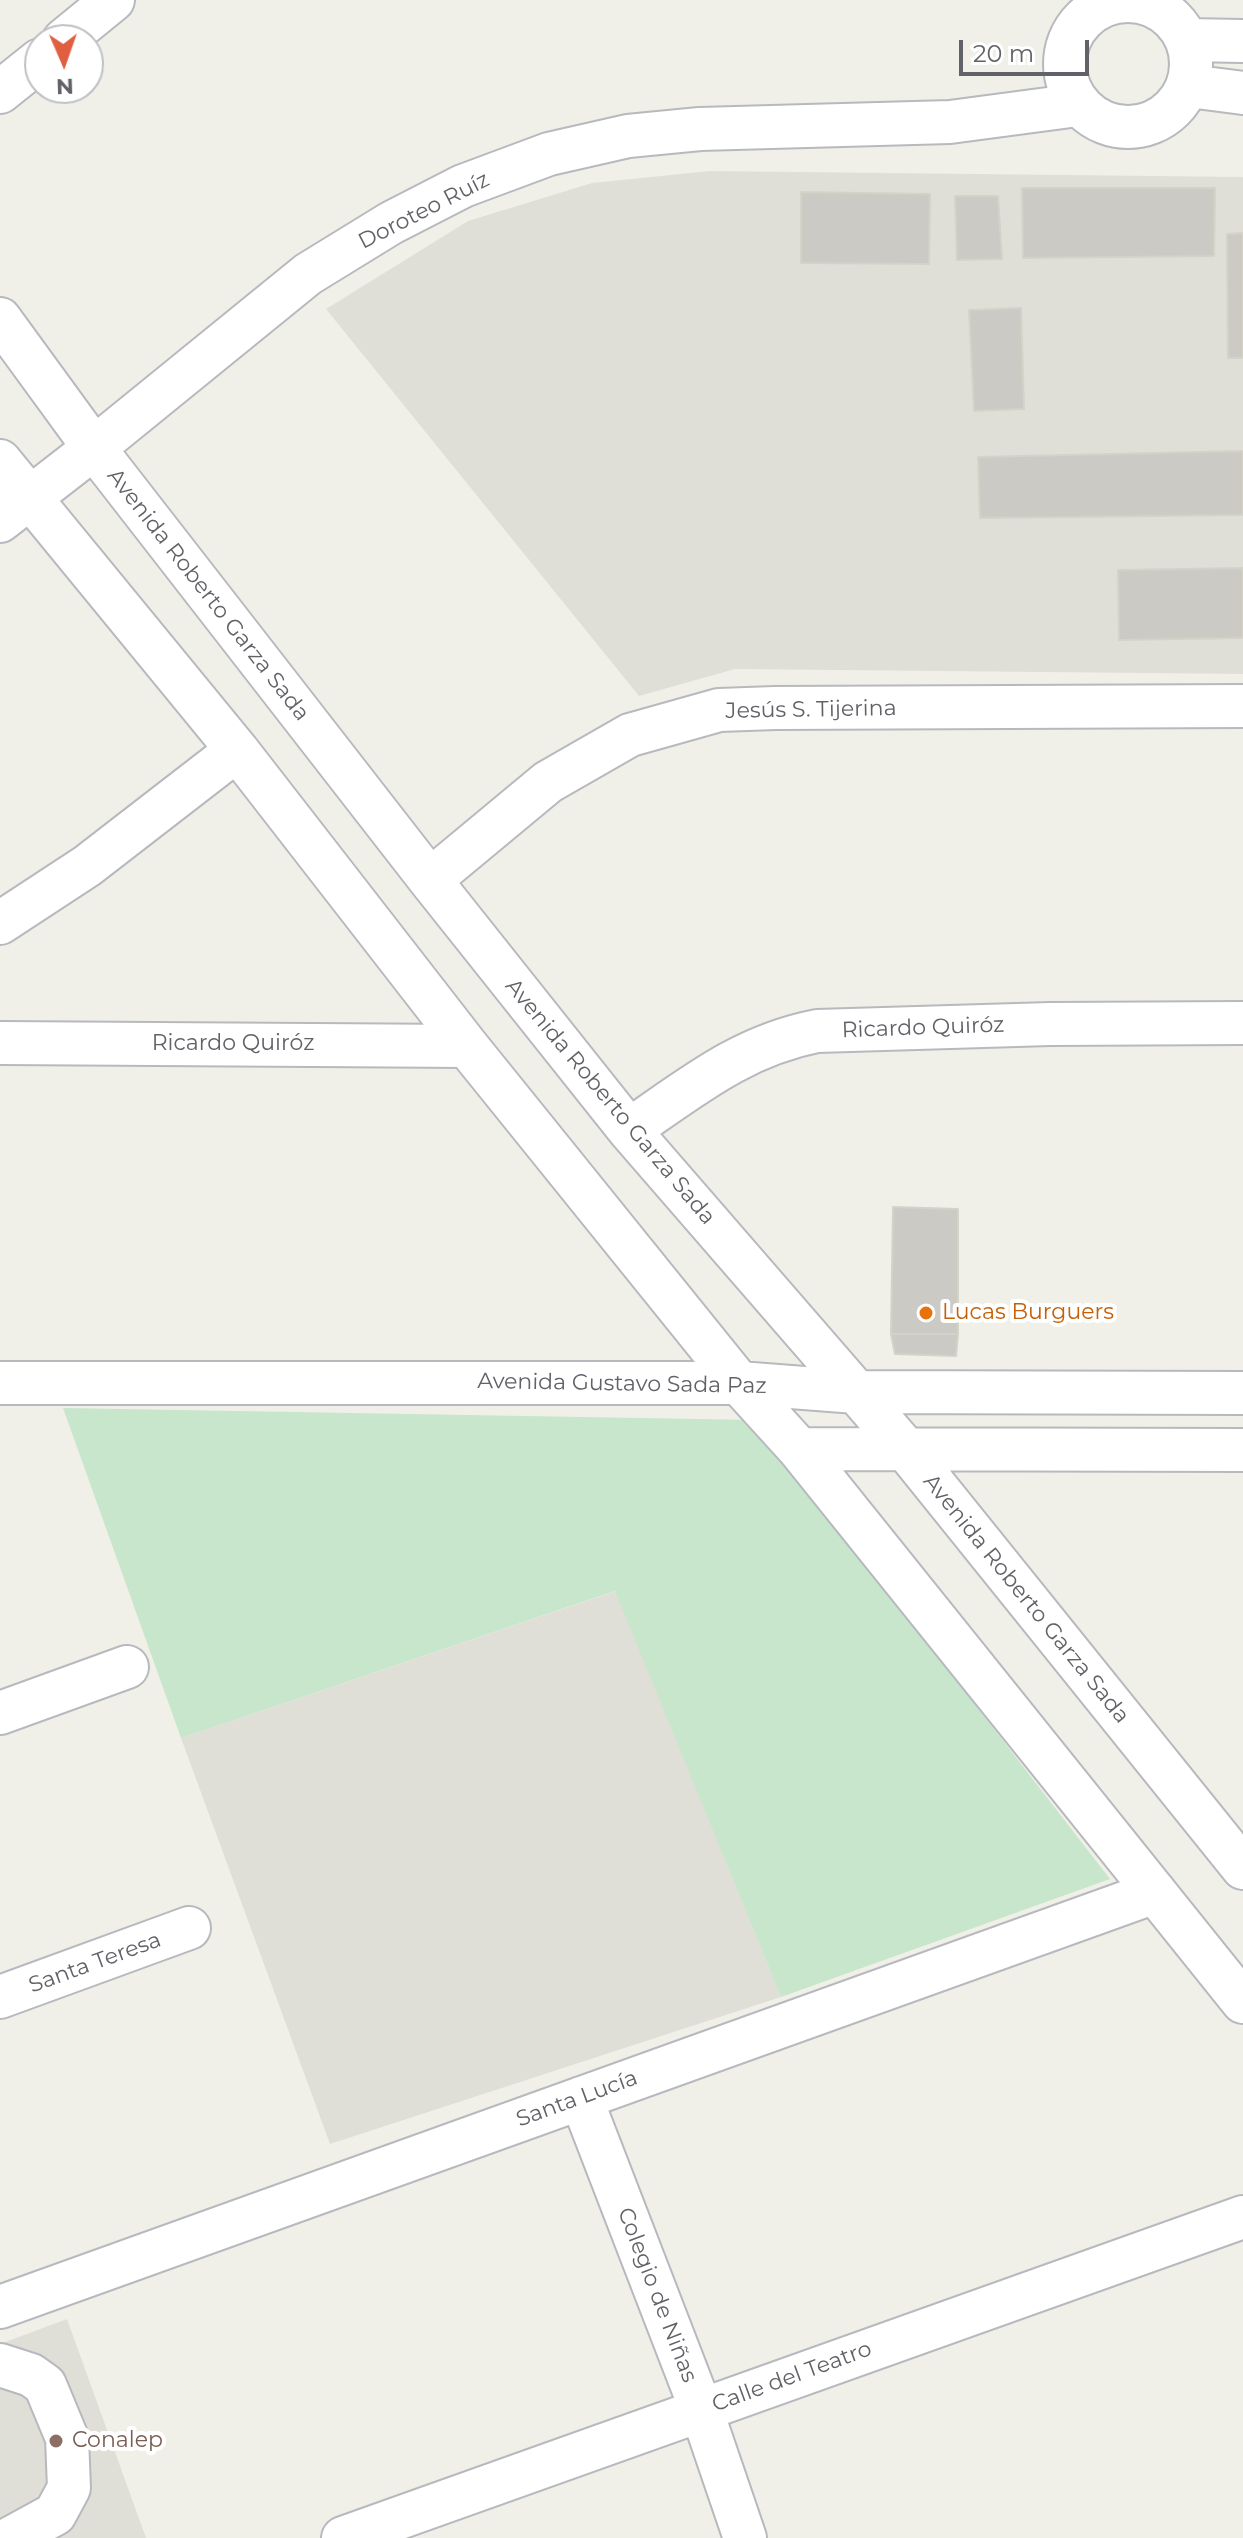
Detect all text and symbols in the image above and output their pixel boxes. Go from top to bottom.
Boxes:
north arrow [24,24,104,104]
scale bar [963,24,1093,74]
text: 20 m [973,39,1034,68]
text: N [55,73,74,100]
street label: Doroteo Ruíz [354,167,494,255]
street label: Avenida Roberto Garza Sada [101,464,315,726]
street label: Jesús S. Tijerina [725,695,897,725]
street label: Avenida Roberto Garza Sada [499,974,721,1230]
street label: Ricardo Quiróz [841,1012,1005,1044]
street label: Ricardo Quiróz [152,1031,314,1057]
place label: Lucas Burguers [942,1300,1114,1326]
marker: Lucas Burguers [917,1304,935,1322]
street label: Avenida Gustavo Sada Paz [477,1368,767,1400]
street label: Avenida Roberto Garza Sada [917,1469,1135,1729]
street label: Santa Teresa [25,1927,165,1999]
street label: Santa Lucía [513,2065,641,2133]
street label: Colegio de Niñas [612,2204,702,2386]
street label: Calle del Teatro [709,2336,875,2418]
place label: Conalep [72,2428,163,2454]
marker: Conalep [47,2432,65,2450]

